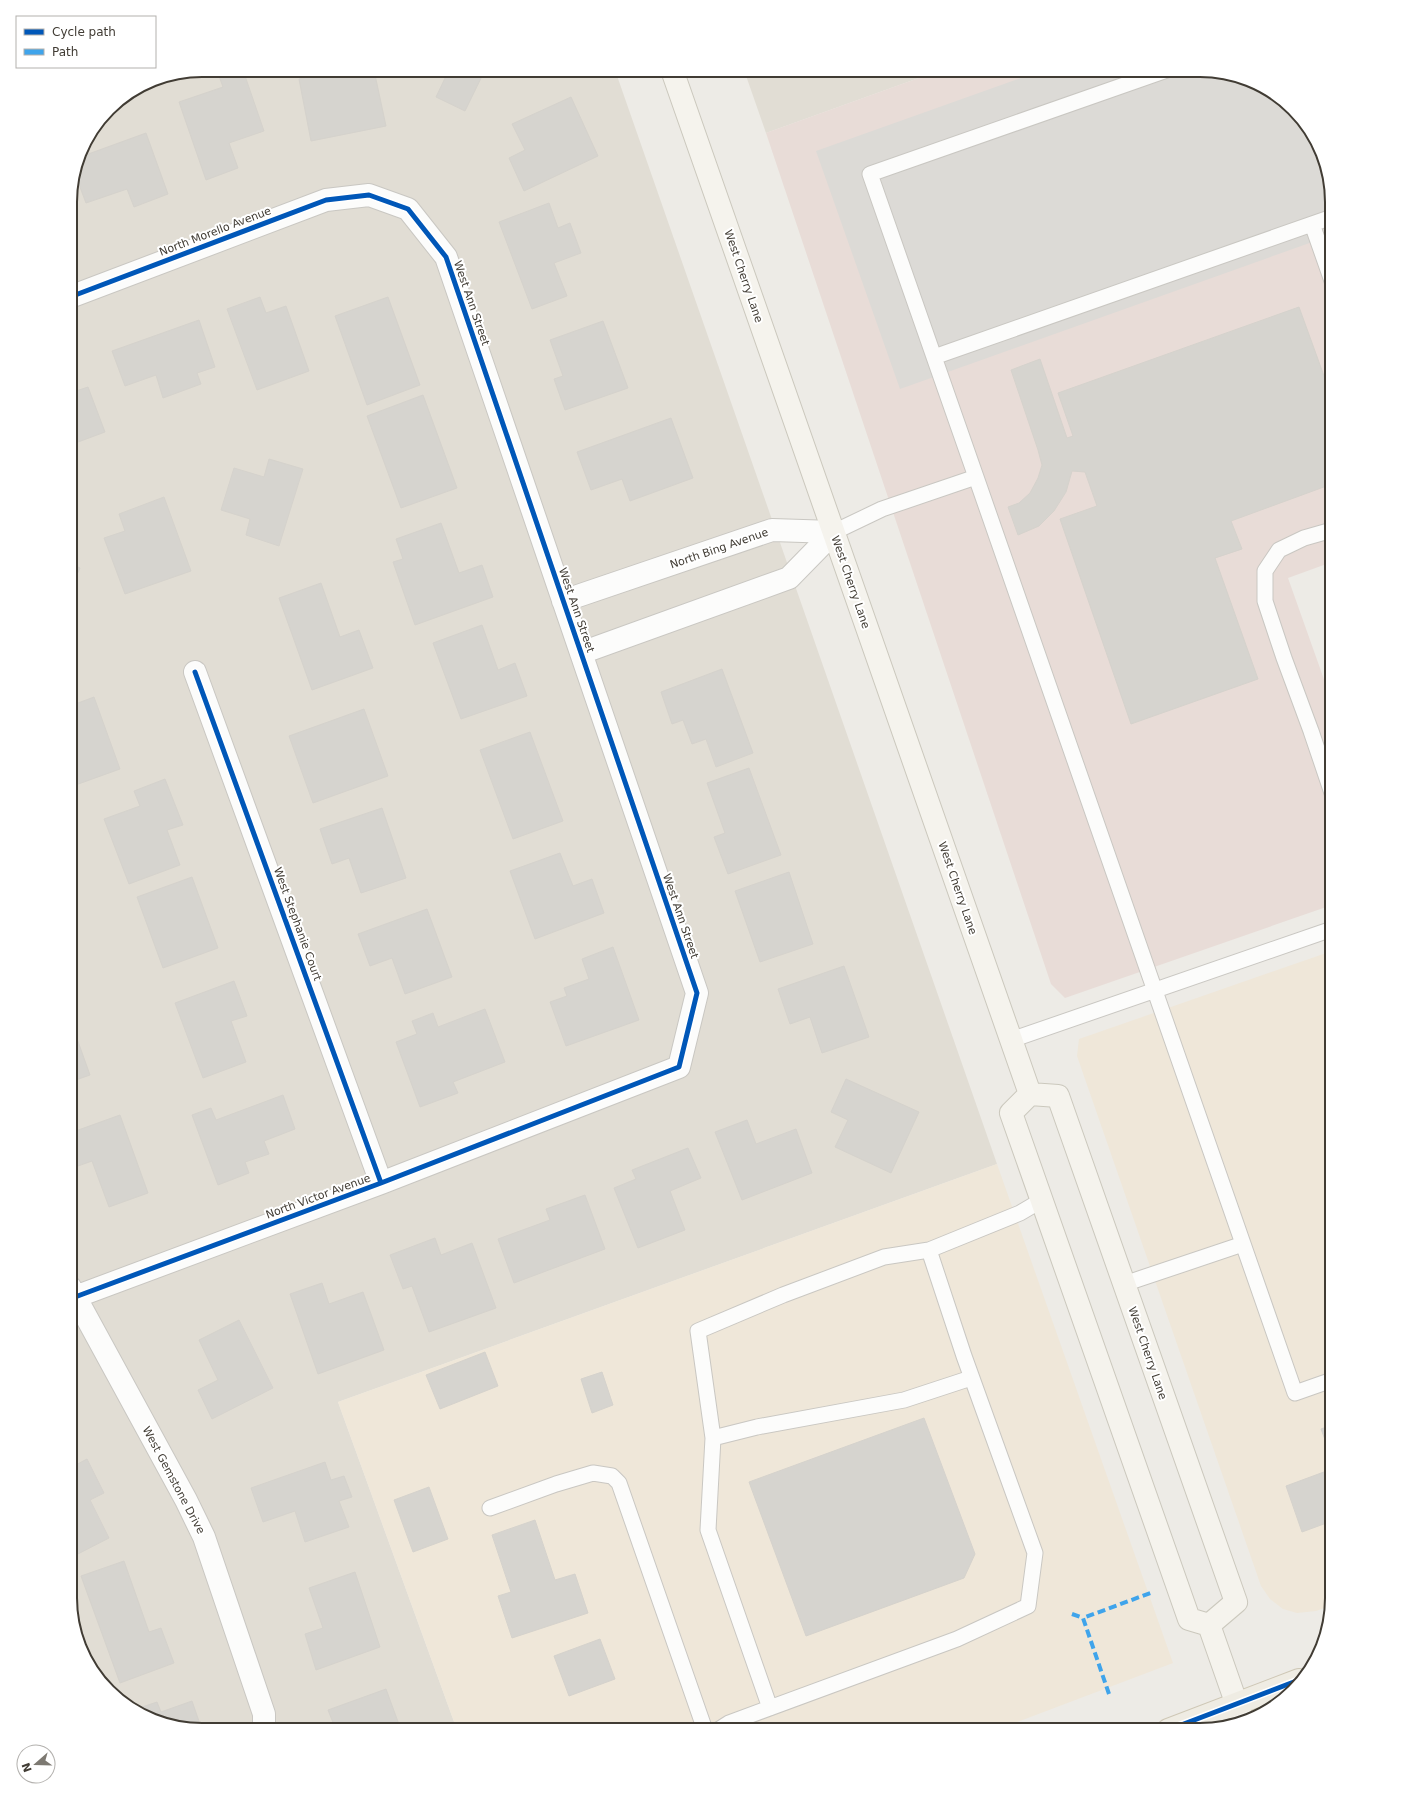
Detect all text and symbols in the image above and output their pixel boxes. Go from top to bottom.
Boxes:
legend [16,16,156,68]
text: Cycle path [52,25,116,39]
text: Path [52,45,78,59]
street label: North Morello Avenue [157,204,273,259]
street label: West Cherry Lane [722,228,766,325]
street label: West Ann Street [451,259,492,348]
street label: North Bing Avenue [668,525,770,571]
street label: West Cherry Lane [829,534,873,631]
street label: West Ann Street [556,566,597,655]
street label: West Cherry Lane [936,840,980,937]
street label: West Stephanie Court [271,866,324,983]
street label: West Ann Street [660,872,701,961]
street label: North Victor Avenue [264,1171,373,1221]
street label: West Cherry Lane [1126,1305,1170,1402]
street label: West Gemstone Drive [140,1424,208,1536]
north arrow [16,1744,56,1784]
text: N [19,1761,35,1774]

